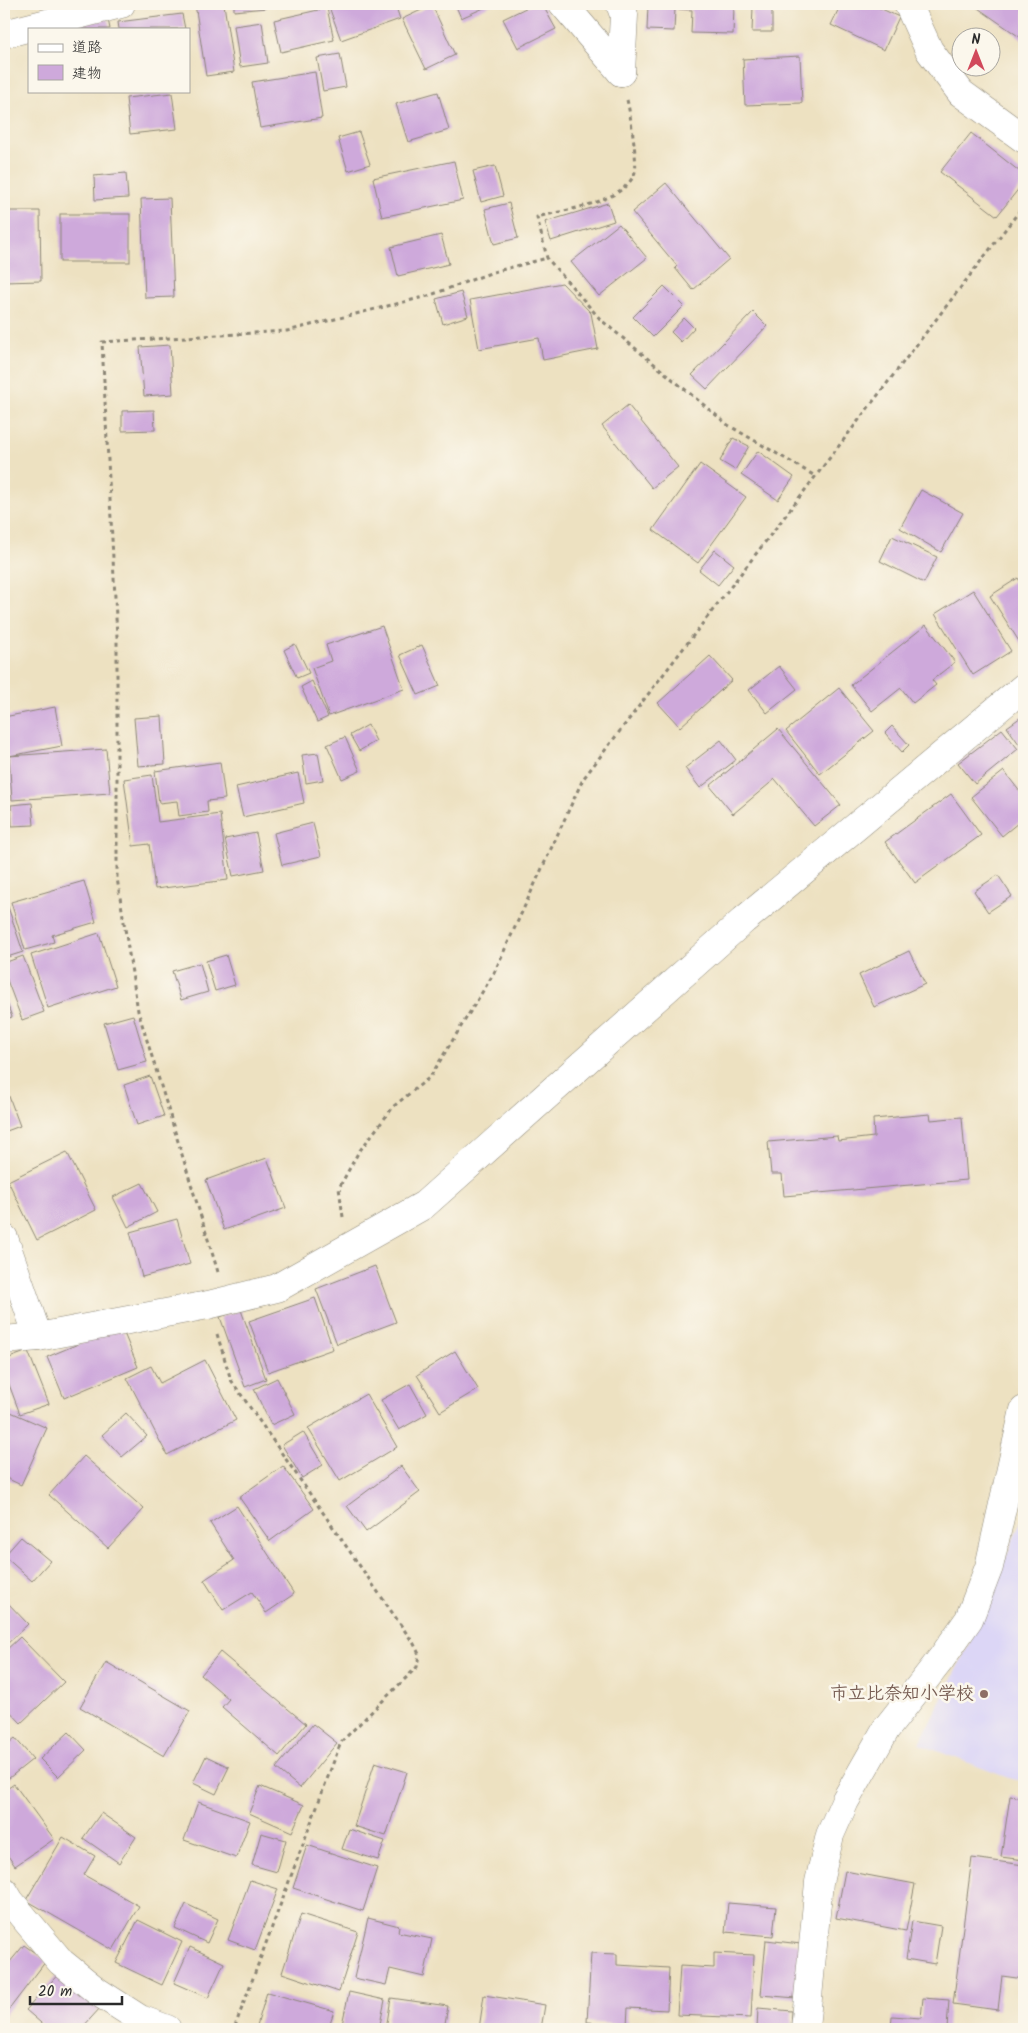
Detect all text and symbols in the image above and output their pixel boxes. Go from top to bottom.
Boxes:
legend [28,28,190,92]
north arrow [950,28,1000,78]
text: N [972,29,981,51]
text: 道路 [72,36,102,60]
text: 建物 [72,62,102,86]
place label: 市立比奈知小学校 [830,1680,974,1709]
marker: 市立比奈知小学校 [978,1688,990,1700]
scale bar [30,1973,122,2005]
text: 20 m [38,1980,72,2004]

